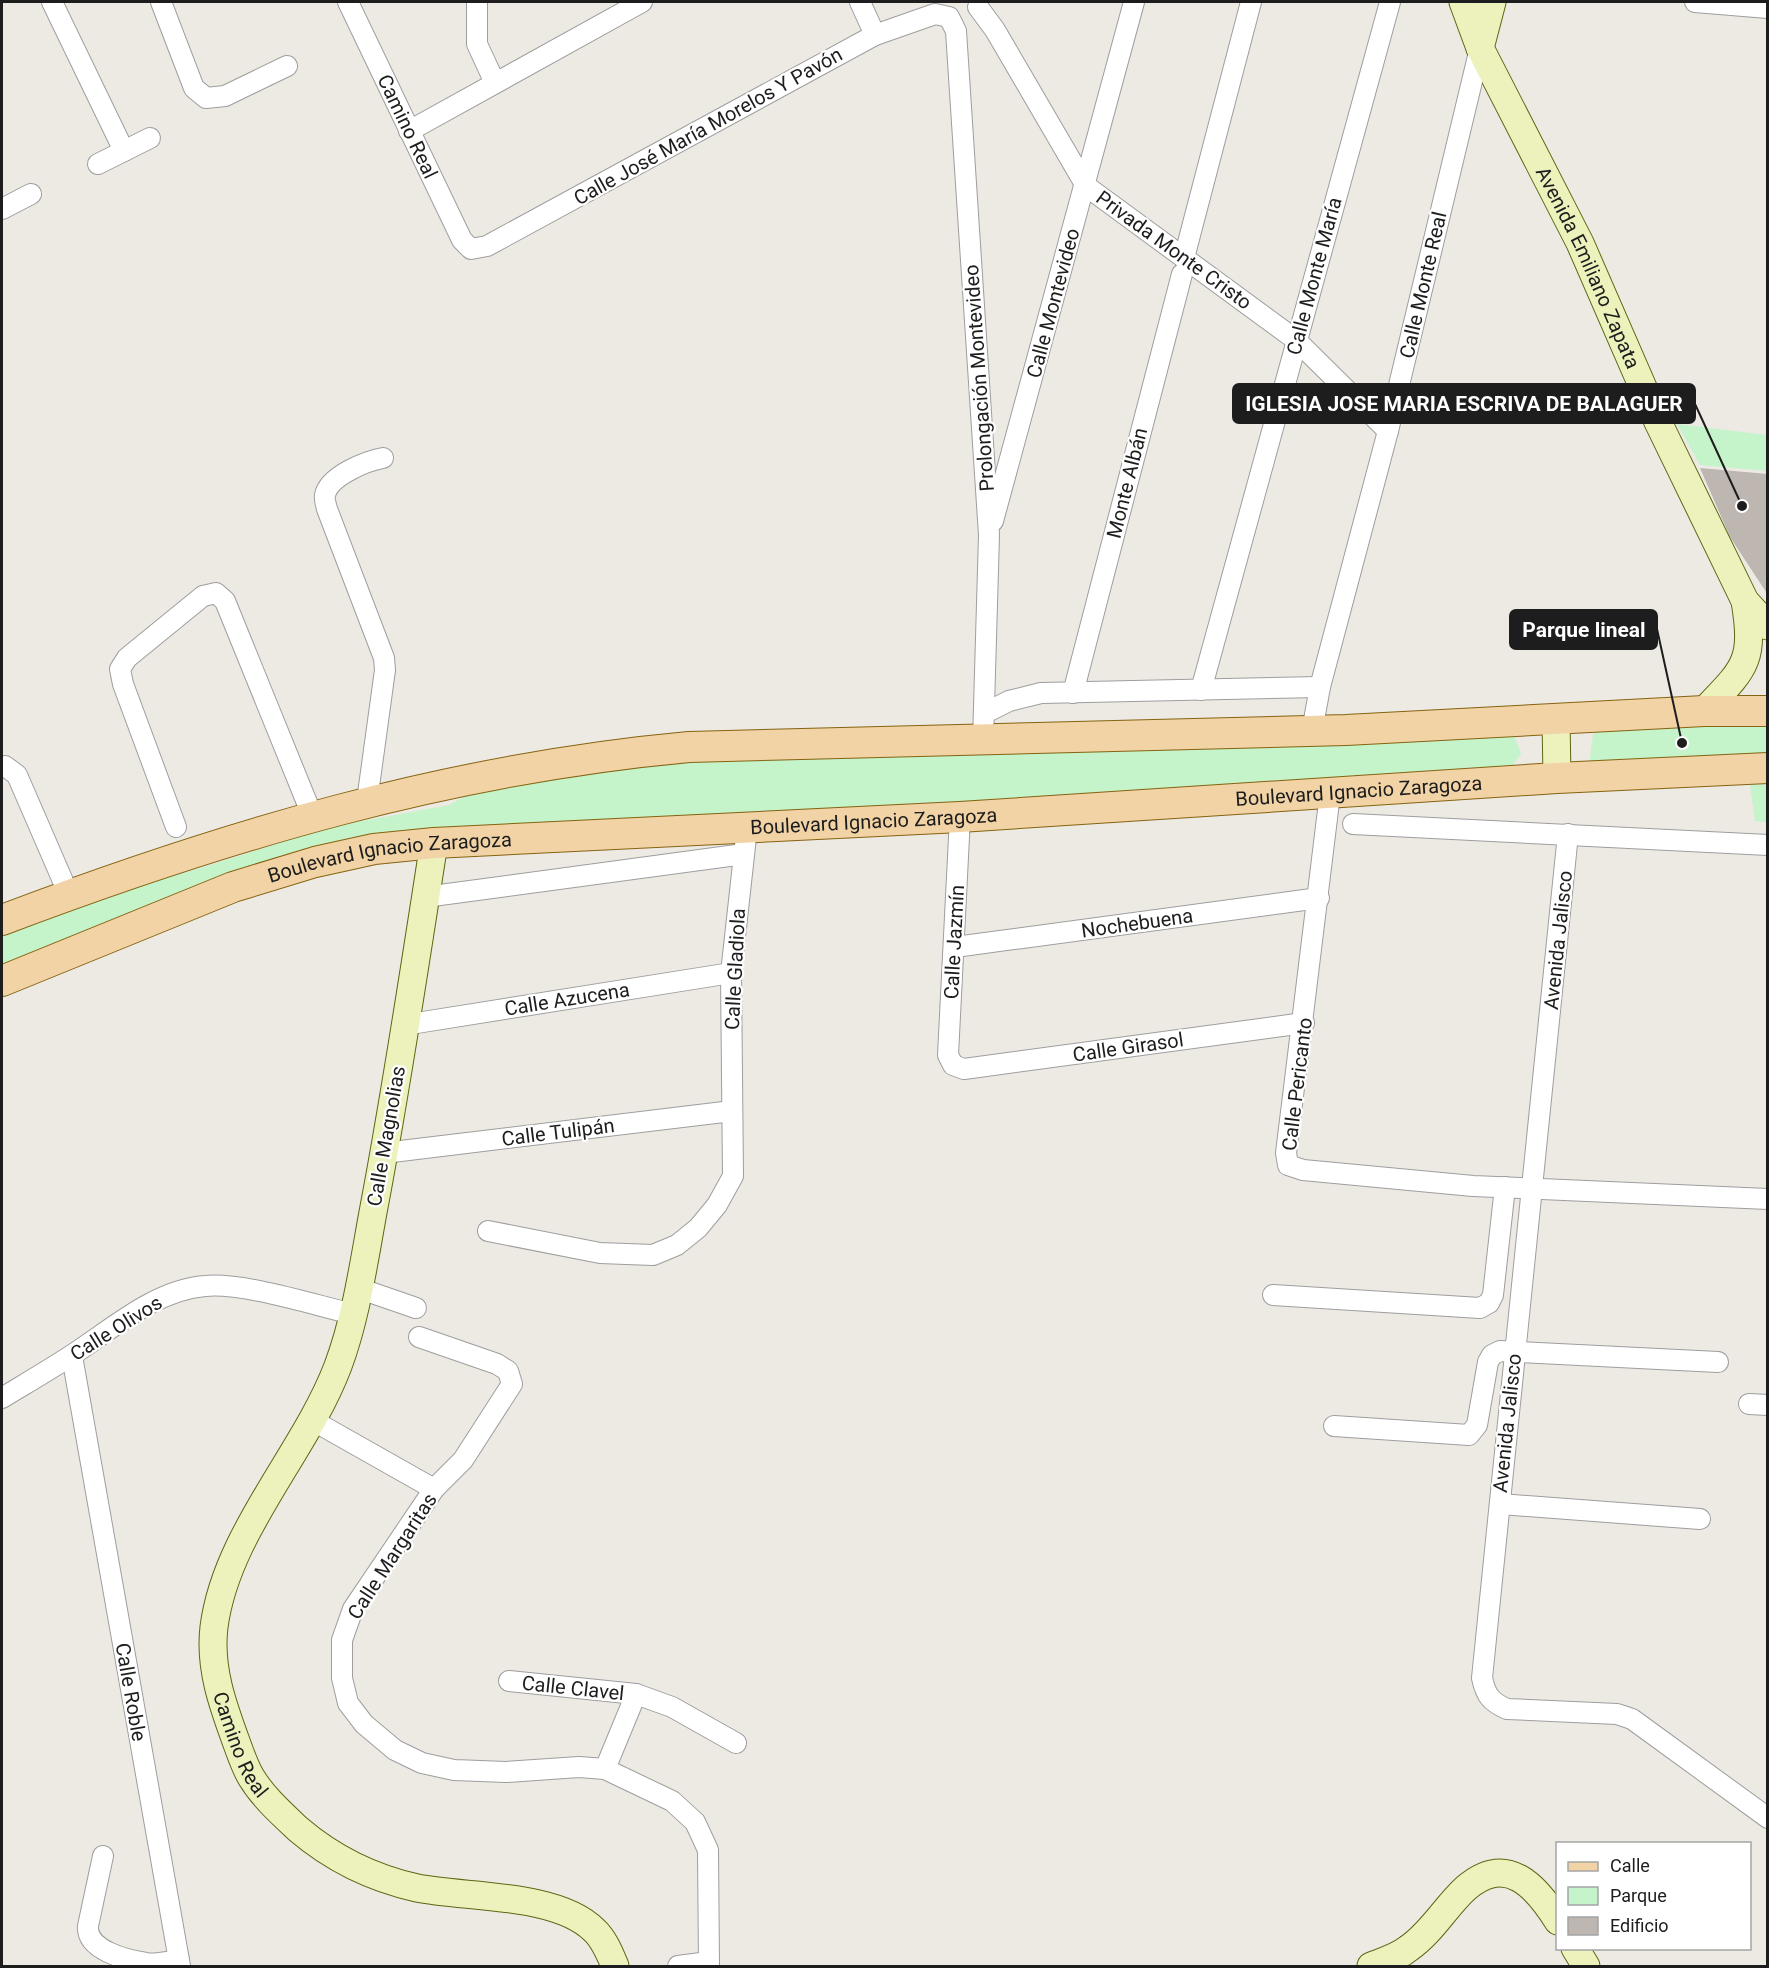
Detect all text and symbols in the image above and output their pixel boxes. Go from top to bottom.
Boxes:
street label: Calle José María Morelos Y Pavón [570,42,846,210]
street label: Camino Real [372,71,443,182]
street label: Avenida Emiliano Zapata [1531,163,1645,372]
street label: Privada Monte Cristo [1091,185,1257,315]
street label: Calle Monte María [1281,195,1347,357]
street label: Calle Monte Real [1394,209,1452,361]
street label: Calle Montevideo [1021,226,1085,380]
street label: Prolongación Montevideo [959,264,999,492]
callout: IGLESIA JOSE MARIA ESCRIVA DE BALAGUER [1233,384,1695,423]
text: IGLESIA JOSE MARIA ESCRIVA DE BALAGUER [1245,392,1683,416]
street label: Monte Albán [1102,425,1152,541]
callout: Parque lineal [1510,610,1657,649]
text: Parque lineal [1522,618,1646,642]
street label: Boulevard Ignacio Zaragoza [1234,771,1483,811]
street label: Boulevard Ignacio Zaragoza [750,803,998,839]
street label: Boulevard Ignacio Zaragoza [265,827,512,888]
street label: Avenida Jalisco [1539,869,1577,1011]
street label: Calle Jazmín [939,884,969,1000]
street label: Nochebuena [1080,903,1194,943]
street label: Calle Gladiola [720,908,750,1030]
street label: Calle Azucena [503,977,631,1021]
street label: Calle Pericanto [1277,1016,1317,1152]
street label: Calle Girasol [1071,1027,1185,1067]
street label: Calle Magnolias [362,1064,410,1208]
street label: Calle Tulipán [500,1113,616,1151]
street label: Calle Olivos [66,1290,166,1366]
street label: Avenida Jalisco [1488,1352,1526,1494]
street label: Calle Margaritas [342,1488,442,1624]
street label: Calle Roble [111,1641,151,1743]
street label: Calle Clavel [521,1671,625,1705]
street label: Camino Real [208,1689,273,1802]
legend [1556,1842,1751,1950]
text: Calle [1610,1855,1650,1876]
text: Parque [1610,1885,1667,1906]
text: Edificio [1610,1915,1669,1936]

